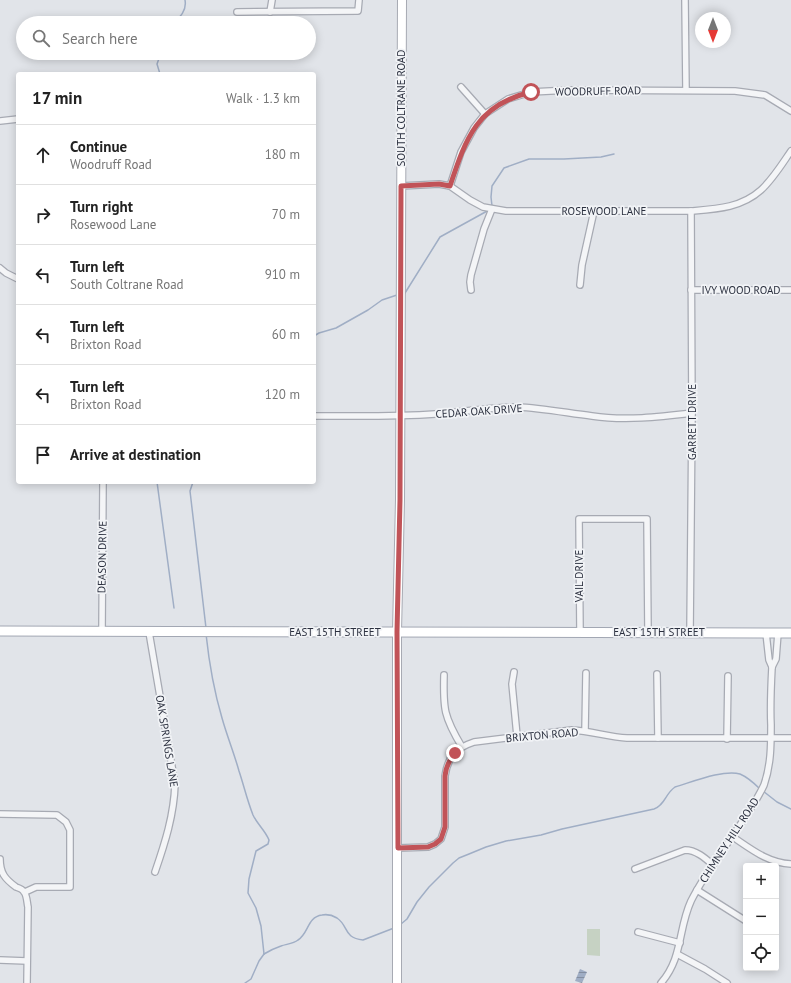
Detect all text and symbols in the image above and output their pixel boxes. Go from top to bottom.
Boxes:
north arrow [695,12,731,48]
search box [16,16,316,60]
icon: search [30,27,52,49]
text: Search here [62,29,138,48]
street label: SOUTH COLTRANE ROAD [394,50,408,166]
route start [522,83,540,101]
street label: WOODRUFF ROAD [555,83,641,99]
text: 17 min [32,87,82,109]
text: Walk · 1.3 km [226,90,300,107]
text: Continue [70,137,127,156]
icon: ahead [32,144,54,166]
text: 180 m [265,146,300,163]
text: Woodruff Road [70,156,152,173]
text: Turn right [70,197,133,216]
icon: right [32,204,54,226]
street label: ROSEWOOD LANE [562,204,647,218]
text: 70 m [272,206,300,223]
text: Rosewood Lane [70,216,156,233]
text: Turn left [70,257,124,276]
icon: left [32,264,54,286]
text: 910 m [265,266,300,283]
text: South Coltrane Road [70,276,184,293]
street label: IVY WOOD ROAD [701,283,781,297]
text: Turn left [70,317,124,336]
icon: left [32,324,54,346]
text: 60 m [272,326,300,343]
text: Brixton Road [70,336,142,353]
text: Turn left [70,377,124,396]
icon: left [32,384,54,406]
street label: GARRETT DRIVE [685,384,699,460]
text: 120 m [265,386,300,403]
text: Brixton Road [70,396,142,413]
street label: CEDAR OAK DRIVE [435,401,523,421]
icon: arrive [32,444,54,466]
text: Arrive at destination [70,445,201,464]
street label: DEASON DRIVE [94,521,110,593]
street label: VAIL DRIVE [572,550,586,603]
street label: EAST 15TH STREET [289,625,381,639]
street label: EAST 15TH STREET [613,625,705,639]
street label: OAK SPRINGS LANE [153,694,181,788]
street label: BRIXTON ROAD [505,725,579,745]
route end [446,744,464,762]
street label: CHIMNEY HILL ROAD [696,795,762,885]
map controls [743,863,779,971]
button: + [743,863,779,899]
button: − [743,899,779,935]
button: locate [743,935,779,971]

